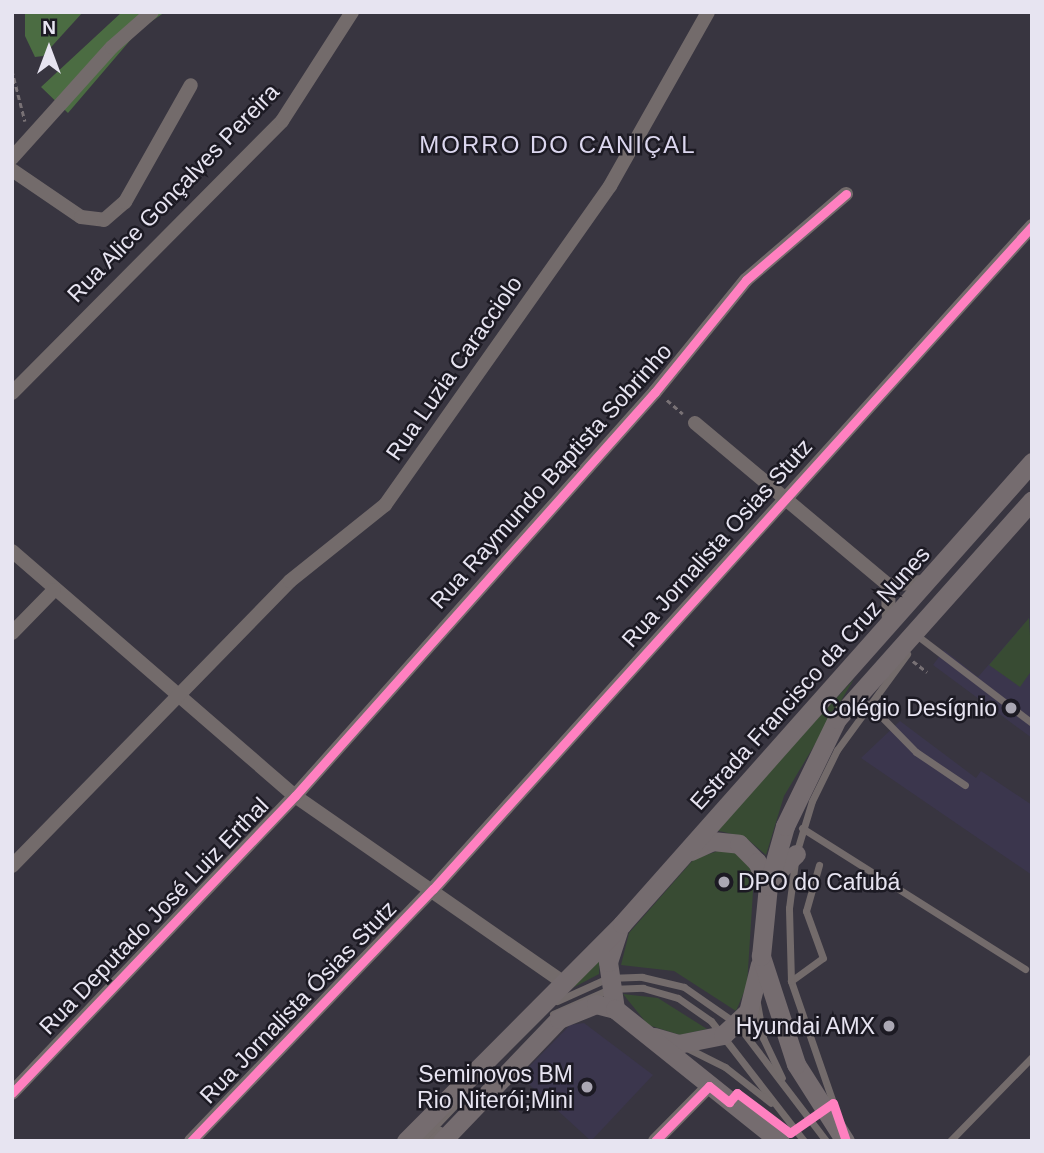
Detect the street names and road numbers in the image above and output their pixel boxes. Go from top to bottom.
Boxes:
street label: Rua Alice Gonçalves Pereira [61,78,285,308]
street label: Rua Luzia Caracciolo [380,271,528,465]
street label: Rua Raymundo Baptista Sobrinho [424,338,678,614]
street label: Rua Jornalista Osias Stutz [616,433,818,653]
street label: Estrada Francisco da Cruz Nunes [684,541,936,815]
street label: Rua Deputado José Luiz Erthal [33,792,275,1040]
street label: Rua Jornalista Ósias Stutz [194,895,402,1109]

